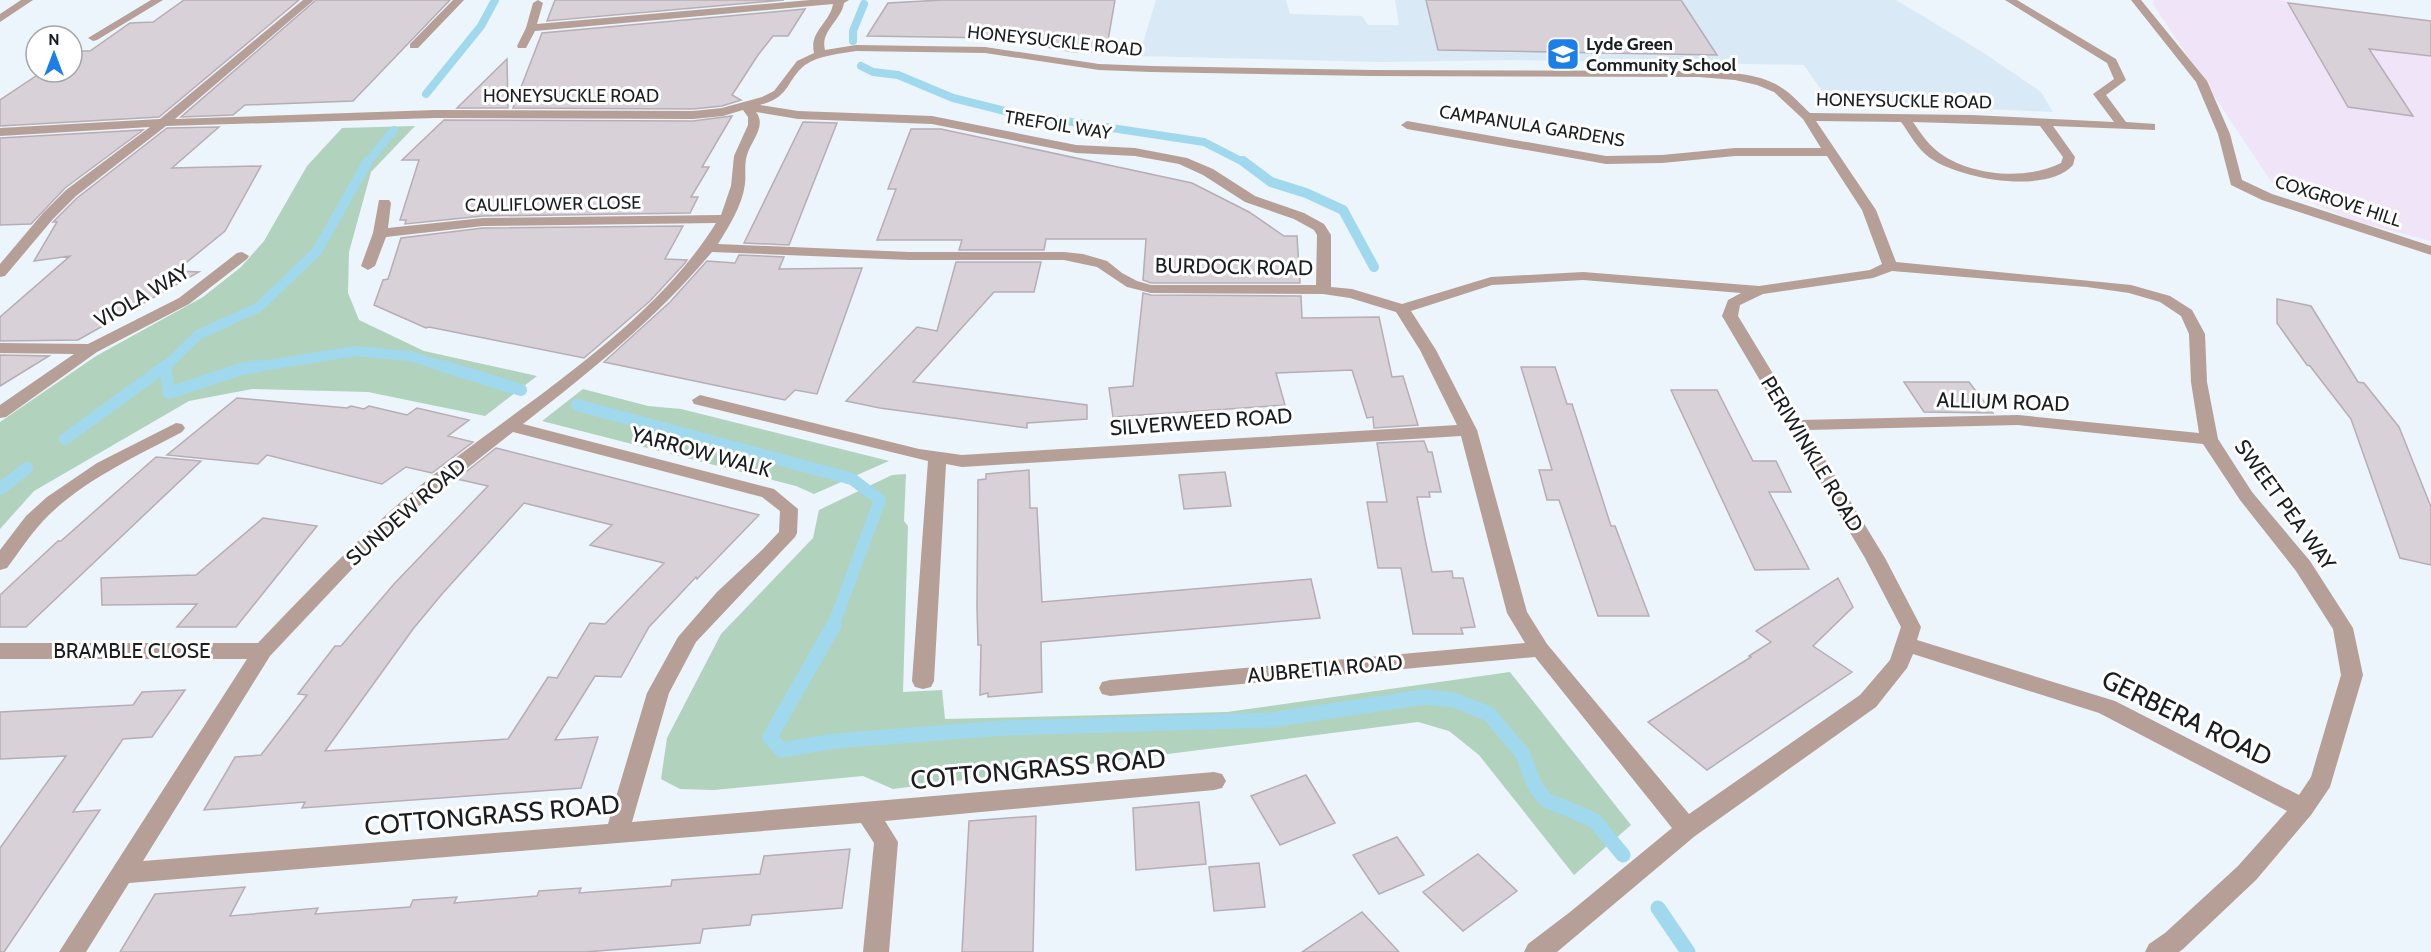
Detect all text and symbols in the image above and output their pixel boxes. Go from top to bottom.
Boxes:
street label: HONEYSUCKLE ROAD [966,21,1144,61]
north arrow [24,24,84,84]
text: N [48,30,60,49]
place label: Lyde Green Community School [1586,33,1736,76]
school or university icon: Lyde Green Community School [1545,36,1581,72]
street label: HONEYSUCKLE ROAD [483,85,659,107]
street label: HONEYSUCKLE ROAD [1816,88,1992,114]
street label: CAMPANULA GARDENS [1438,100,1626,152]
street label: TREFOIL WAY [1003,106,1114,144]
street label: COXGROVE HILL [2272,170,2404,232]
street label: CAULIFLOWER CLOSE [465,191,641,217]
street label: BURDOCK ROAD [1155,253,1313,280]
street label: VIOLA WAY [90,258,194,333]
street label: PERIWINKLE ROAD [1756,371,1869,536]
street label: ALLIUM ROAD [1936,387,2070,416]
street label: SILVERWEED ROAD [1109,403,1293,440]
street label: YARROW WALK [627,421,774,482]
street label: SWEET PEA WAY [2230,435,2342,576]
street label: SUNDEW ROAD [341,453,471,570]
street label: BRAMBLE CLOSE [53,638,211,663]
street label: AUBRETIA ROAD [1246,649,1404,688]
street label: GERBERA ROAD [2097,663,2277,773]
street label: COTTONGRASS ROAD [909,742,1167,796]
street label: COTTONGRASS ROAD [363,788,621,842]

